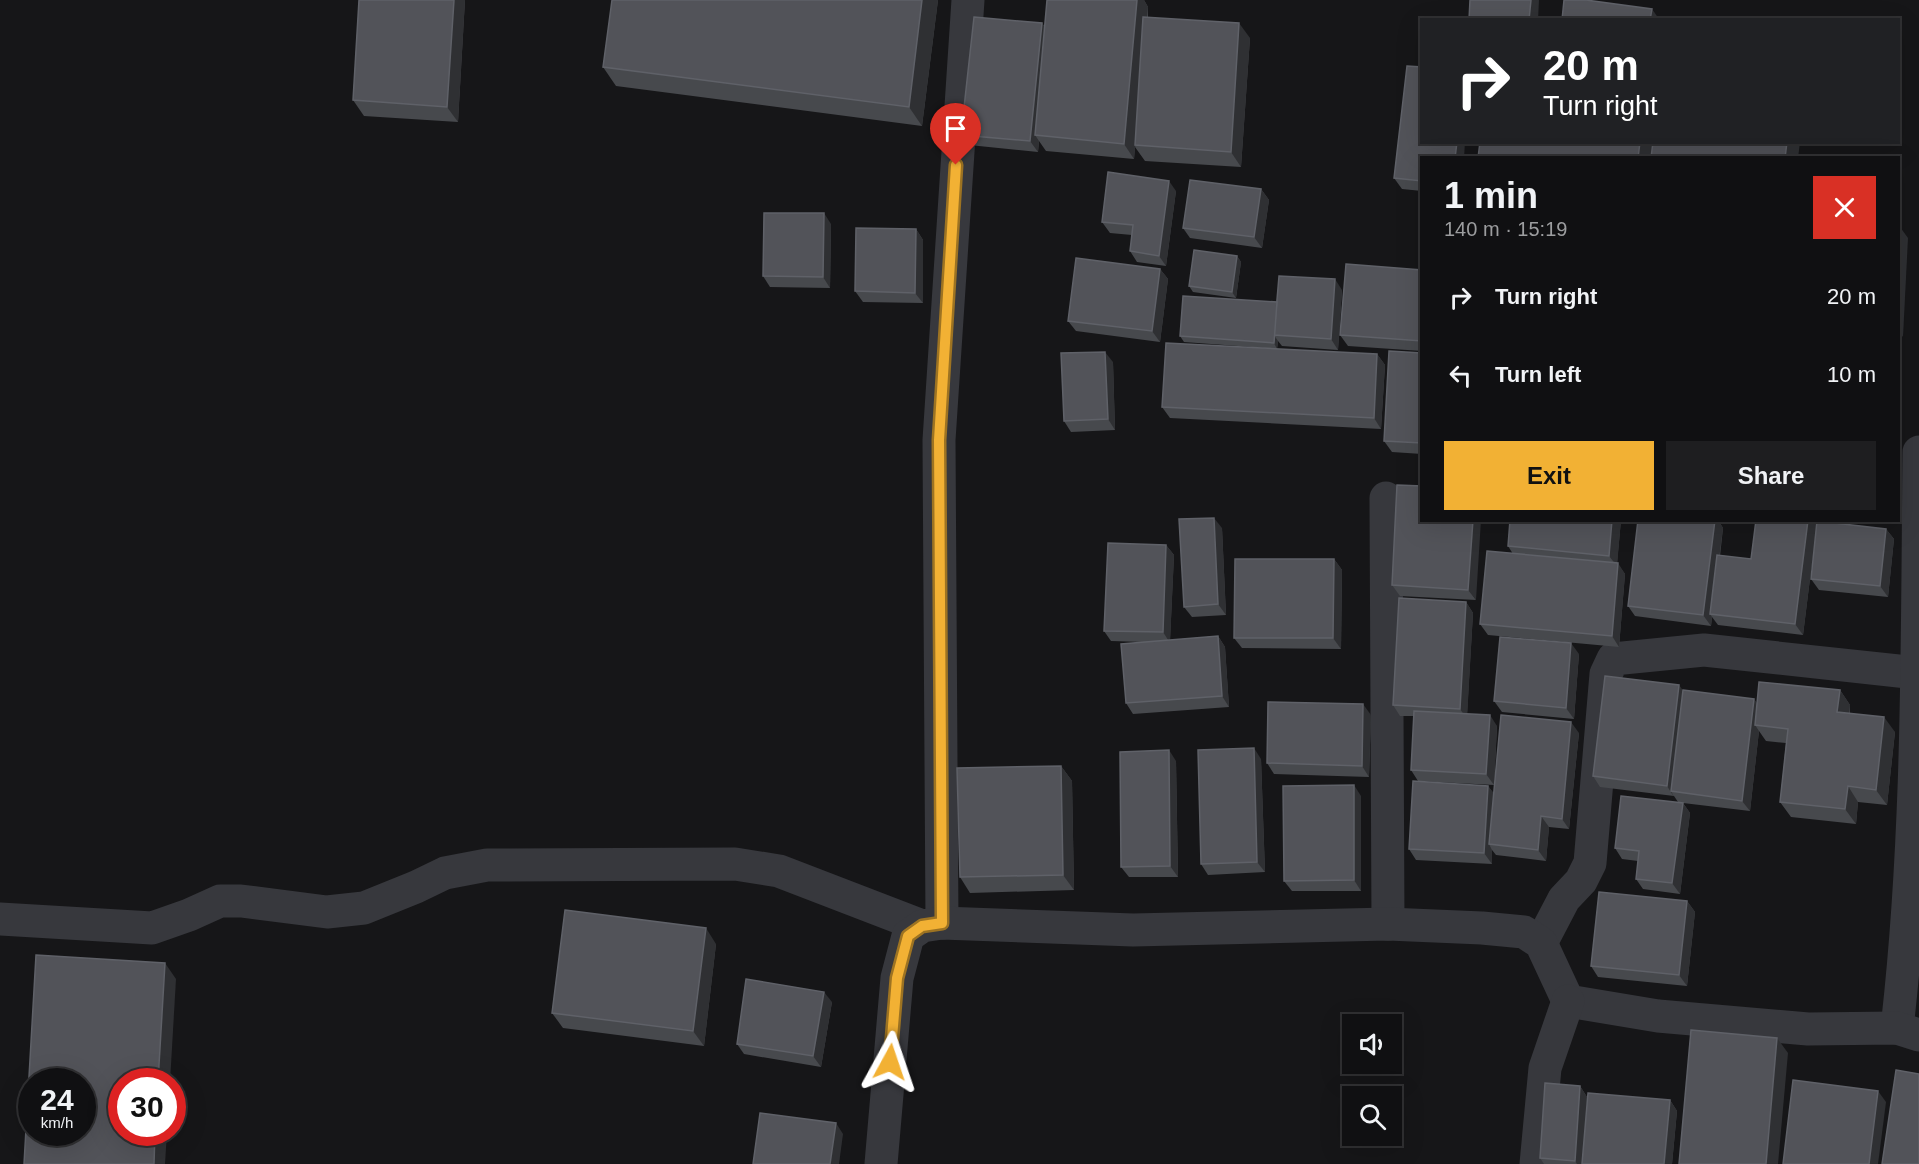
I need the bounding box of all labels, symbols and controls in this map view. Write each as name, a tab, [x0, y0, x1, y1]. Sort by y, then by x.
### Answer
icon: right	[1444, 42, 1522, 120]
text: 20 m	[1543, 42, 1639, 89]
text: Turn right	[1543, 91, 1658, 121]
pin	[930, 103, 981, 165]
icon: arrive	[939, 112, 972, 145]
text: 1 min	[1444, 175, 1538, 216]
button: close	[1813, 176, 1876, 239]
text: 140 m · 15:19	[1444, 218, 1567, 240]
icon: right	[1444, 281, 1477, 314]
text: Turn right	[1495, 284, 1597, 309]
text: 20 m	[1827, 284, 1876, 309]
icon: left	[1444, 359, 1477, 392]
text: Turn left	[1495, 362, 1581, 387]
text: 10 m	[1827, 362, 1876, 387]
button: Exit	[1444, 441, 1654, 510]
button: Share	[1666, 441, 1876, 510]
map controls	[1342, 1014, 1402, 1146]
button: sound	[1342, 1014, 1402, 1074]
position arrow	[858, 1030, 922, 1094]
speed limit sign: 30	[108, 1068, 186, 1146]
text: 24	[40, 1083, 74, 1116]
button: search	[1342, 1086, 1402, 1146]
text: km/h	[41, 1114, 73, 1131]

